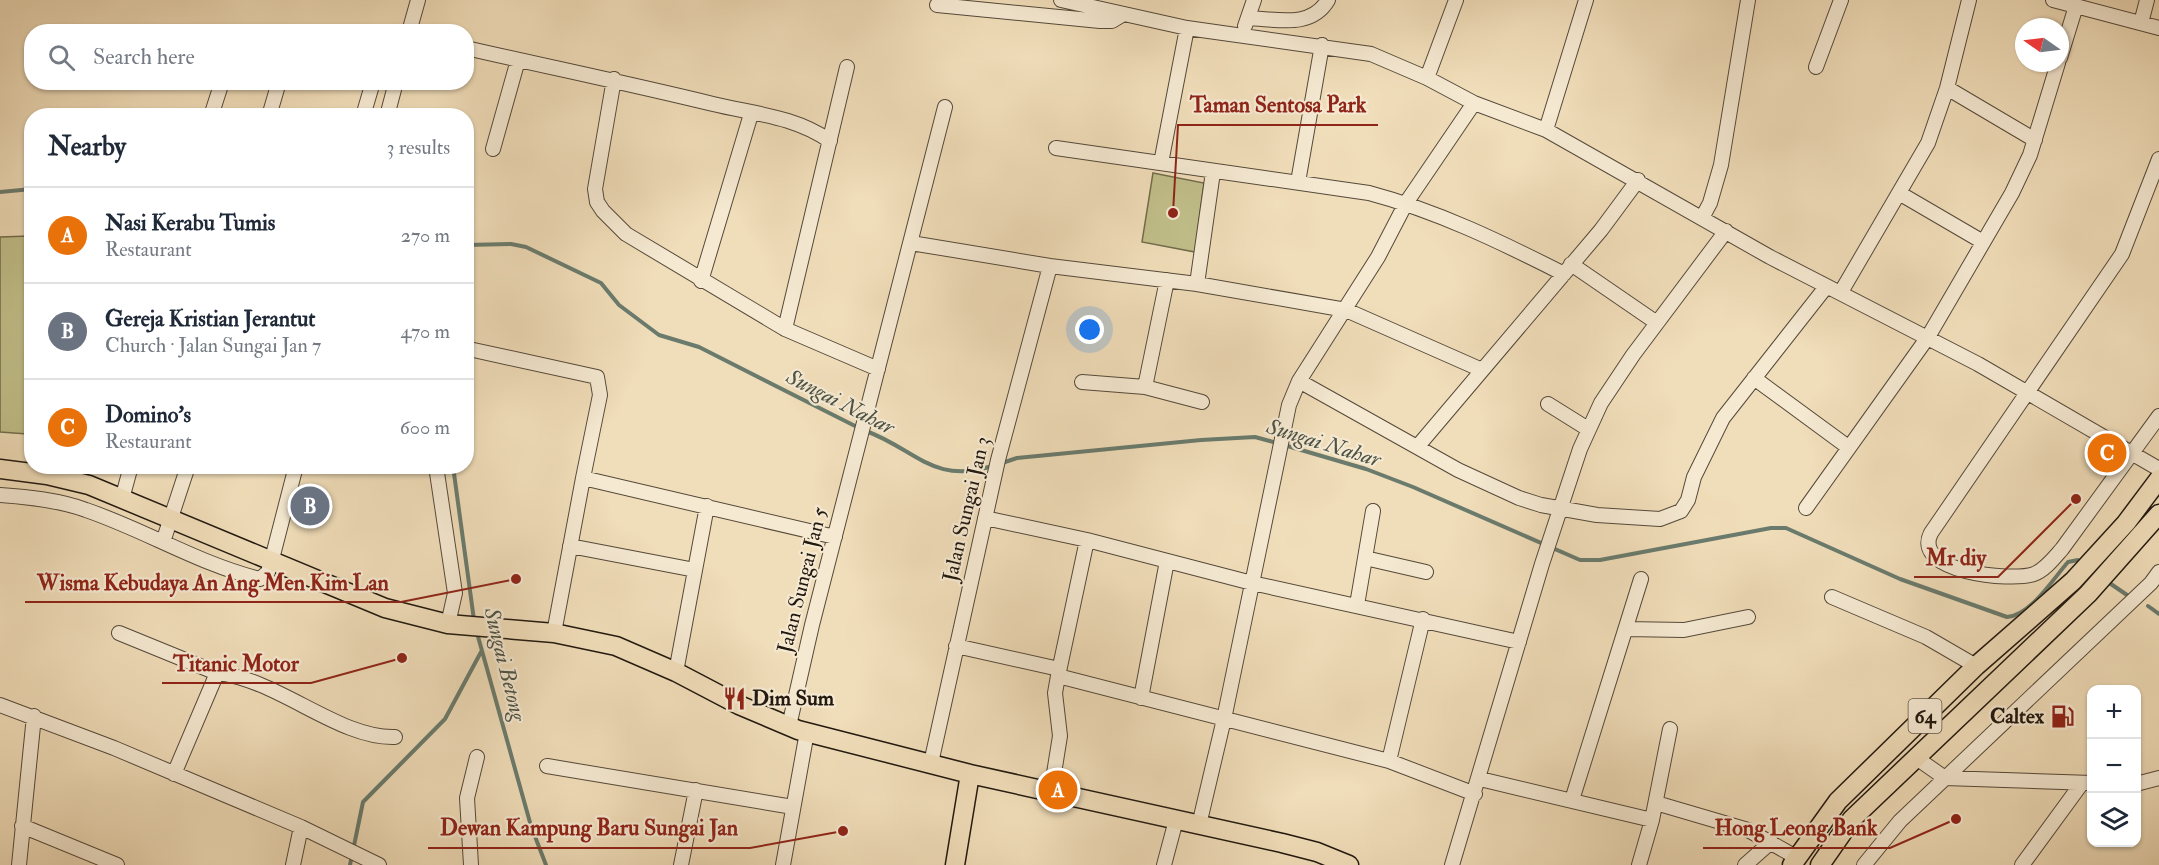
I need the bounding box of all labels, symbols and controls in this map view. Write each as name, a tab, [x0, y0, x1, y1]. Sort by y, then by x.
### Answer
north arrow	[2015, 18, 2069, 72]
search box	[24, 24, 474, 90]
icon: search	[45, 41, 78, 74]
text: Search here	[93, 43, 195, 71]
callout: Taman Sentosa Park	[1178, 85, 1378, 125]
text: Taman Sentosa Park	[1189, 91, 1367, 119]
text: Nearby	[48, 131, 126, 163]
text: 3 results	[387, 135, 450, 160]
text: Nasi Kerabu Tumis	[105, 209, 275, 237]
text: A	[61, 223, 74, 248]
text: 270 m	[401, 223, 450, 248]
text: Restaurant	[105, 237, 192, 262]
text: Gereja Kristian Jerantut	[105, 305, 316, 333]
your location	[1075, 315, 1104, 344]
text: B	[61, 319, 74, 344]
text: 470 m	[401, 319, 450, 344]
text: Church · Jalan Sungai Jan 7	[105, 333, 321, 358]
water label: Sungai Nahar	[781, 362, 901, 442]
text: Domino's	[105, 401, 191, 429]
water label: Sungai Nahar	[1262, 412, 1386, 474]
text: C	[60, 415, 75, 440]
text: 600 m	[400, 415, 450, 440]
text: Restaurant	[105, 429, 192, 454]
pin: C	[2088, 430, 2126, 476]
street label: Jalan Sungai Jan 3	[936, 434, 996, 585]
pin: B	[290, 484, 330, 528]
street label: Jalan Sungai Jan 5	[771, 504, 834, 657]
callout: Mr diy	[1914, 537, 1998, 577]
text: Mr diy	[1925, 544, 1988, 573]
callout: Wisma Kebudaya An Ang Men Kim Lan	[25, 562, 401, 602]
text: Wisma Kebudaya An Ang Men Kim Lan	[36, 569, 390, 598]
water label: Sungai Betong	[477, 604, 533, 725]
callout: Titanic Motor	[162, 643, 311, 683]
text: Titanic Motor	[172, 650, 300, 678]
restaurant icon: Dim Sum	[721, 685, 747, 711]
place label: Dim Sum	[752, 685, 835, 712]
map controls	[2087, 685, 2141, 847]
button: +	[2087, 685, 2141, 739]
road number: 64	[1908, 699, 1942, 733]
place label: Caltex	[1990, 703, 2045, 730]
fuel station icon: Caltex	[2049, 703, 2075, 729]
button: −	[2087, 739, 2141, 793]
pin: A	[1038, 768, 1078, 812]
button: layers	[2087, 793, 2141, 847]
callout: Dewan Kampung Baru Sungai Jan	[428, 808, 750, 848]
callout: Hong Leong Bank	[1703, 808, 1890, 848]
text: Dewan Kampung Baru Sungai Jan	[440, 814, 739, 843]
text: Hong Leong Bank	[1714, 814, 1878, 843]

